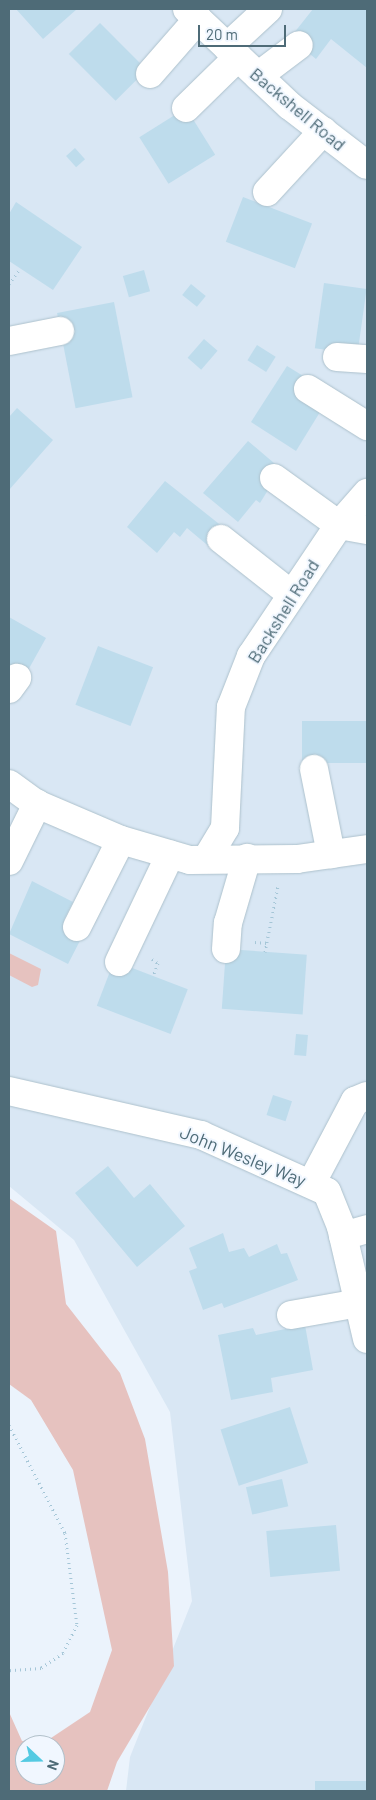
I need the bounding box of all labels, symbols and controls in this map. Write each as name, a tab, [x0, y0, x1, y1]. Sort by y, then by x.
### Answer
scale bar	[201, 15, 288, 47]
text: 20 m	[206, 25, 238, 43]
street label: Backshell Road	[246, 63, 350, 155]
street label: Backshell Road	[243, 555, 323, 667]
street label: John Wesley Way	[177, 1121, 309, 1191]
north arrow	[15, 1735, 65, 1785]
text: N	[44, 1758, 63, 1773]

